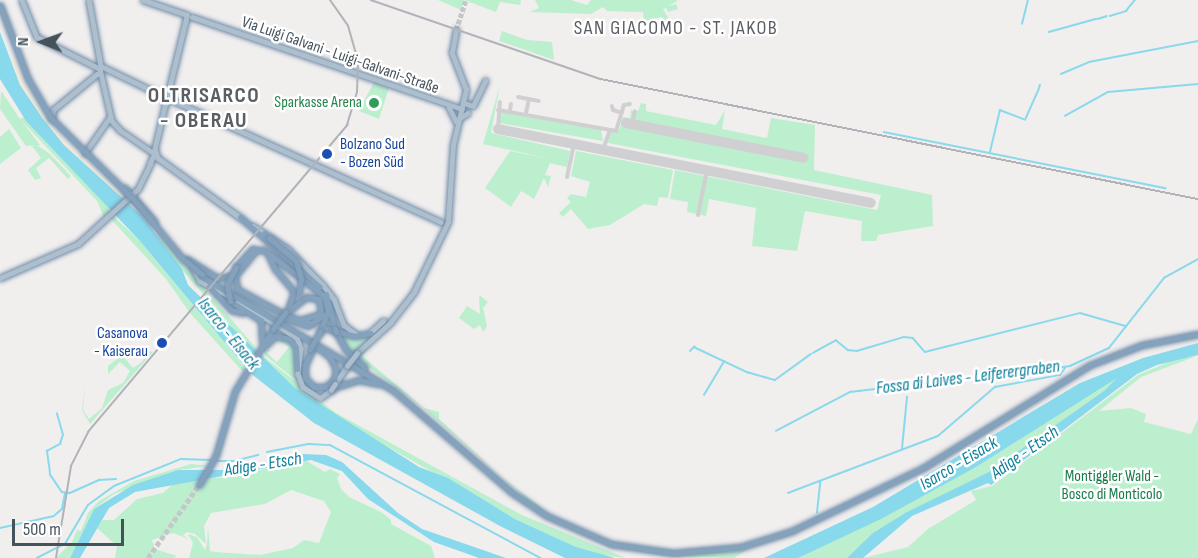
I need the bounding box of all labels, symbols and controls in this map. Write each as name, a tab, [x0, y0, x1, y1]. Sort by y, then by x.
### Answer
north arrow	[12, 12, 72, 72]
street label: Via Luigi Galvani - Luigi-Galvani-Straße	[239, 13, 441, 99]
district label: SAN GIACOMO - ST. JAKOB	[574, 16, 778, 40]
text: N	[14, 37, 33, 46]
district label: OLTRISARCO - OBERAU	[148, 82, 260, 134]
place label: Sparkasse Arena	[274, 93, 362, 113]
marker: Sparkasse Arena	[367, 96, 381, 110]
place label: Bolzano Sud - Bozen Süd	[340, 135, 405, 173]
marker: Bolzano Sud - Bozen Süd	[318, 145, 336, 163]
water label: Isarco - Eisack	[192, 294, 264, 374]
place label: Casanova - Kaiserau	[94, 324, 148, 362]
marker: Casanova - Kaiserau	[153, 334, 171, 352]
water label: Fossa di Laives - Leiferergraben	[875, 356, 1061, 400]
water label: Adige - Etsch	[987, 422, 1063, 484]
water label: Isarco - Eisack	[916, 432, 1002, 496]
water label: Adige - Etsch	[223, 448, 303, 482]
park label: Montiggler Wald - Bosco di Monticolo	[1062, 467, 1162, 505]
scale bar	[15, 507, 128, 545]
text: 500 m	[23, 519, 61, 540]

